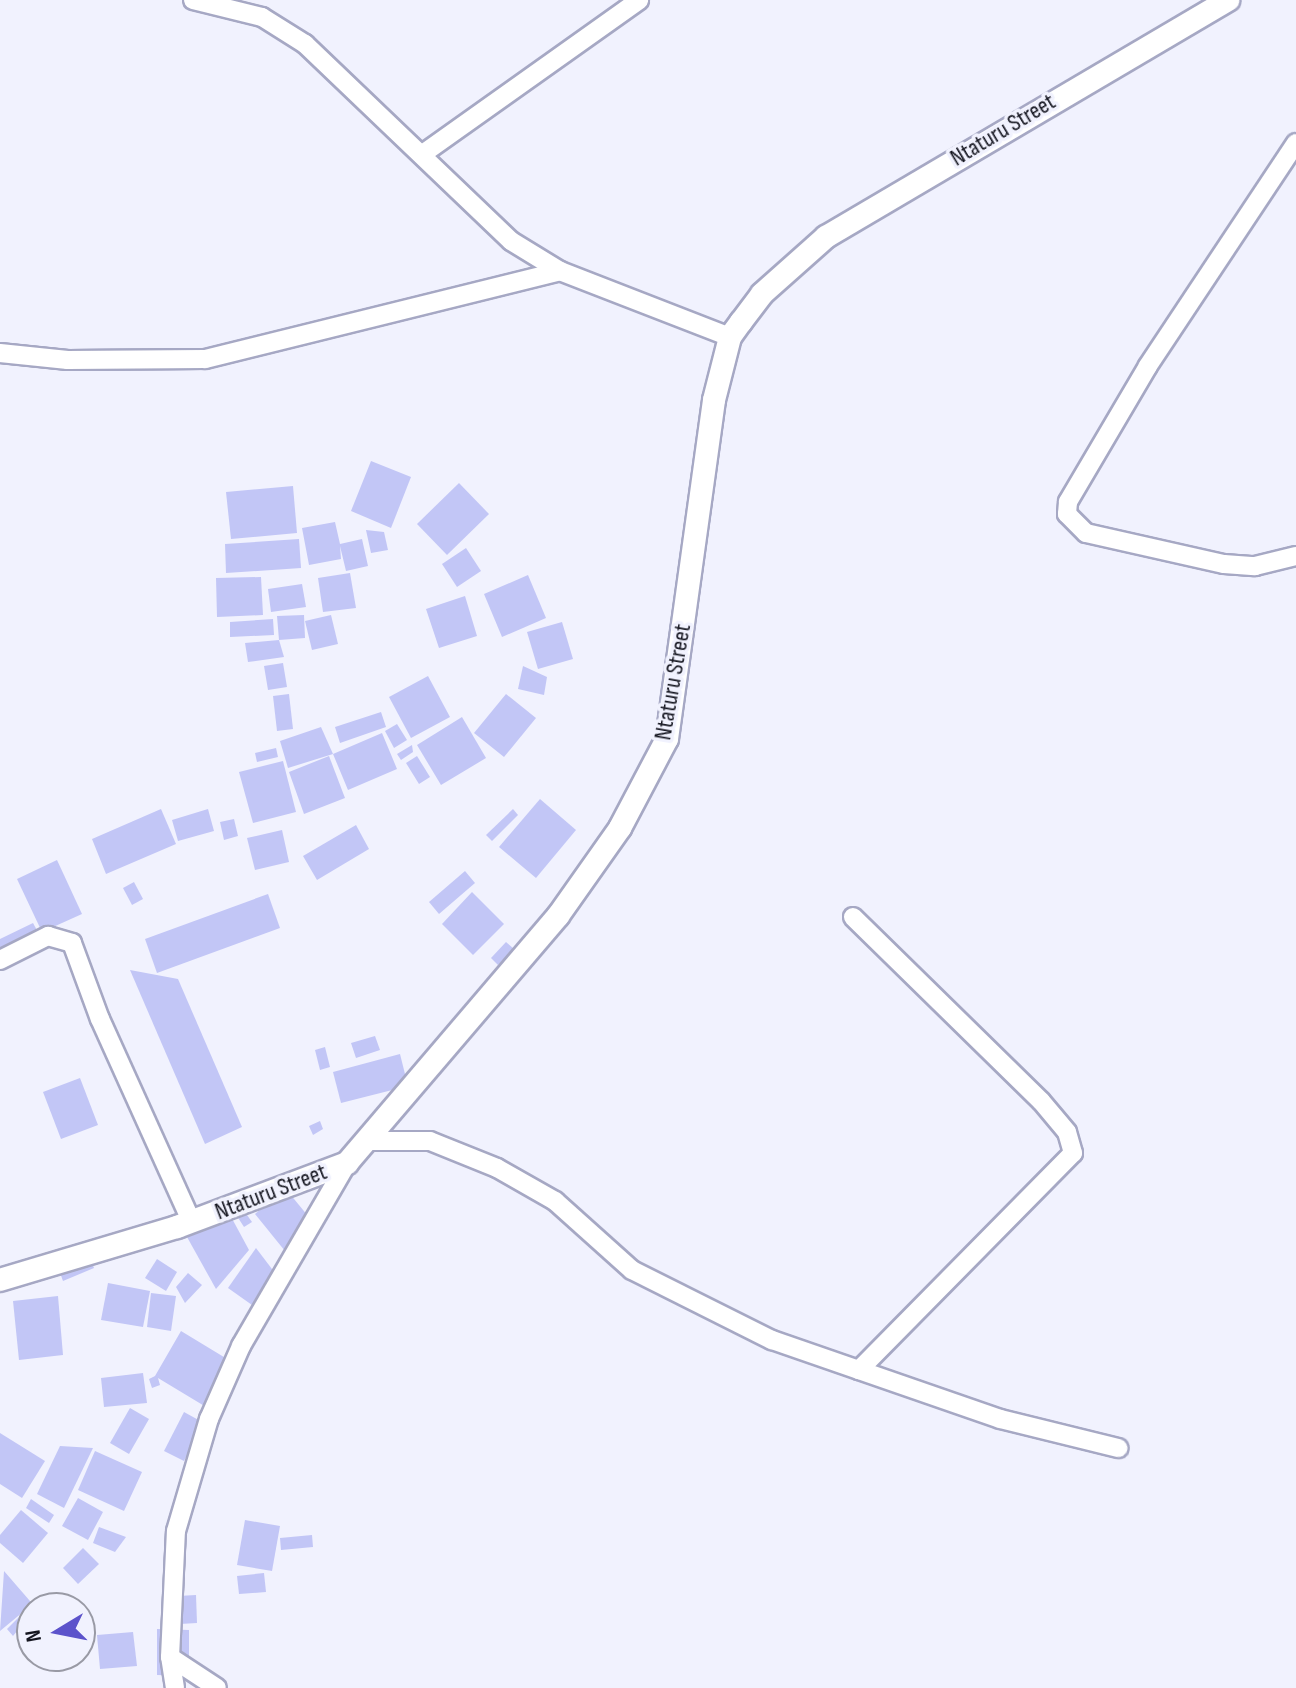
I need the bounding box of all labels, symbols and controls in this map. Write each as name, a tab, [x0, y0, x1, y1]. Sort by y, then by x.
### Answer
street label: Ntaturu Street	[945, 87, 1061, 173]
street label: Ntaturu Street	[649, 622, 697, 742]
street label: Ntaturu Street	[211, 1158, 331, 1226]
north arrow	[16, 1592, 96, 1672]
text: N	[20, 1628, 48, 1644]

